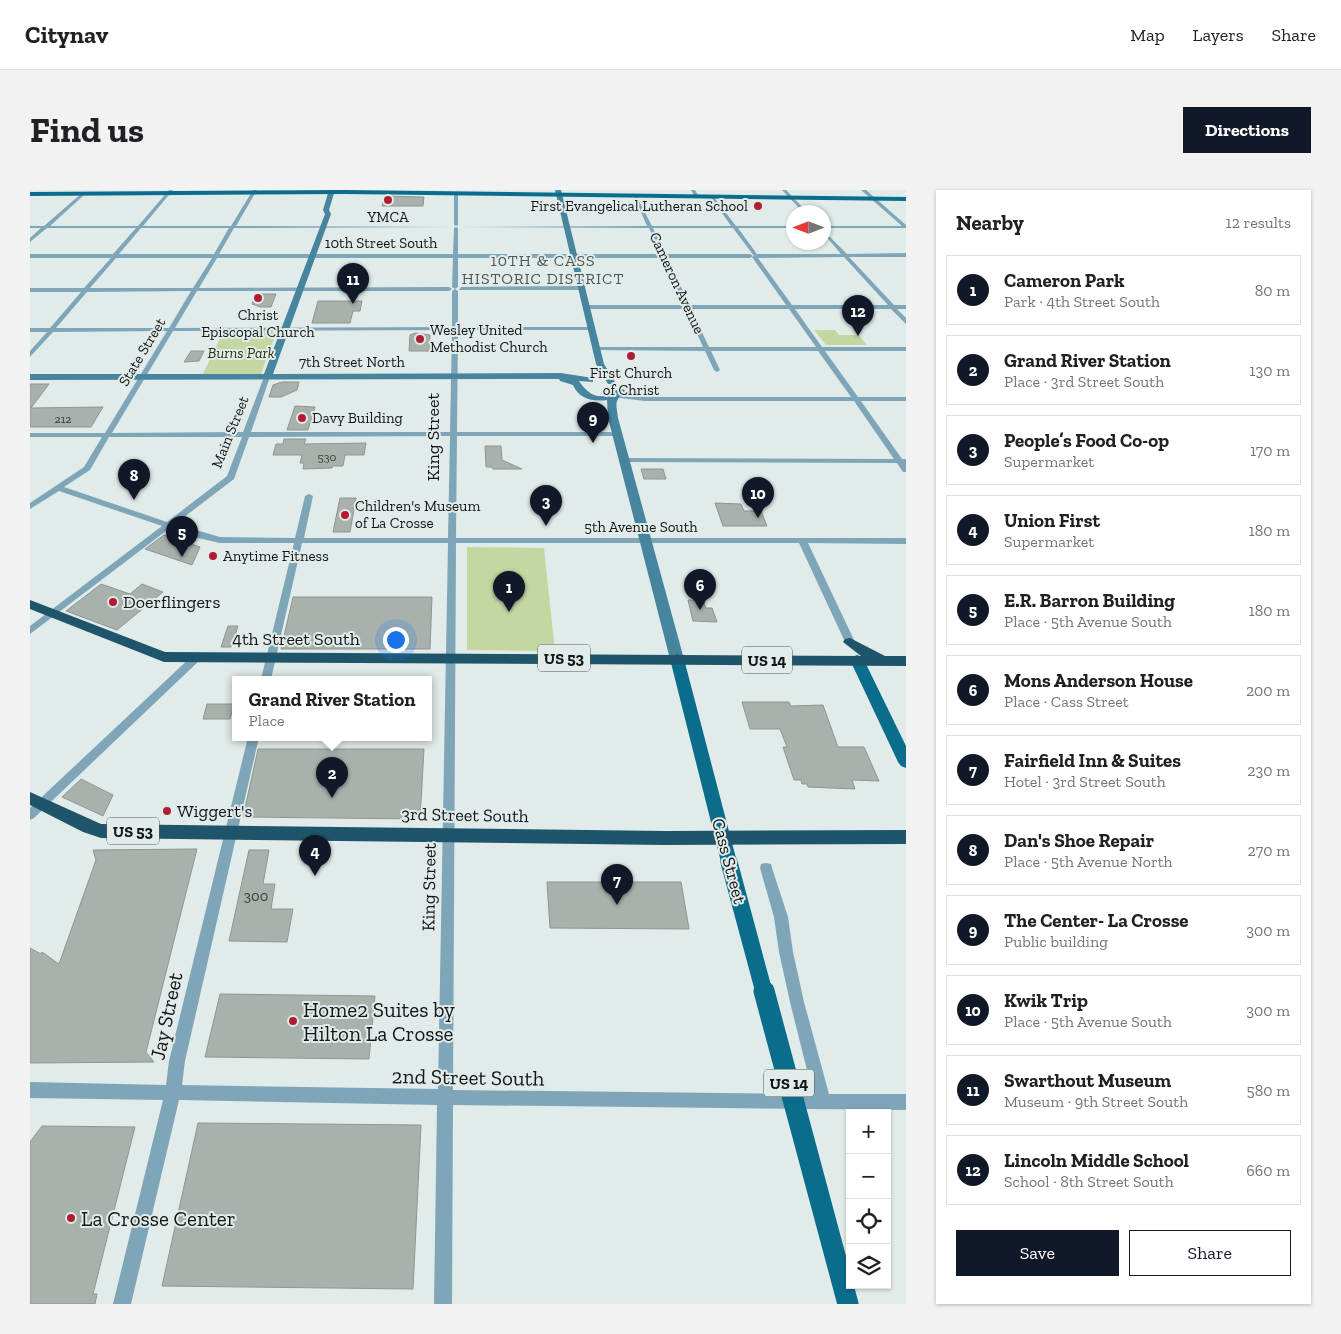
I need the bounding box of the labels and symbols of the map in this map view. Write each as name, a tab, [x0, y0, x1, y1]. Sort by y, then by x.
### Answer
marker: YMCA	[382, 194, 394, 206]
place label: First Evangelical Lutheran School	[531, 197, 748, 215]
marker: First Evangelical Lutheran School	[752, 200, 764, 212]
north arrow	[786, 205, 831, 250]
place label: YMCA	[366, 208, 409, 226]
street label: Cameron Avenue	[646, 229, 708, 337]
street label: 10th Street South	[325, 234, 438, 252]
district label: 10TH & CASS HISTORIC DISTRICT	[462, 251, 624, 288]
pin: 11	[337, 263, 369, 304]
marker: Christ Episcopal Church	[252, 292, 264, 304]
pin: 12	[842, 295, 874, 336]
place label: Christ Episcopal Church	[201, 306, 315, 341]
street label: State Street	[115, 314, 170, 389]
place label: Wesley United Methodist Church	[430, 321, 548, 356]
marker: Wesley United Methodist Church	[414, 333, 426, 345]
park label: Burns Park	[208, 344, 275, 362]
marker: First Church of Christ	[625, 350, 637, 362]
street label: 7th Street North	[299, 353, 406, 371]
place label: First Church of Christ	[590, 364, 673, 399]
street label: Main Street	[207, 393, 253, 471]
street label: King Street	[422, 393, 444, 481]
pin: 9	[577, 402, 609, 443]
place label: Davy Building	[312, 409, 403, 427]
house number: 212	[55, 412, 71, 426]
marker: Davy Building	[296, 412, 308, 424]
house number: 530	[318, 450, 337, 464]
pin: 8	[118, 459, 150, 500]
pin: 10	[742, 477, 774, 518]
pin: 3	[530, 485, 562, 526]
place label: Children's Museum of La Crosse	[355, 497, 480, 532]
marker: Children's Museum of La Crosse	[339, 509, 351, 521]
pin: 5	[166, 516, 198, 557]
street label: 5th Avenue South	[584, 518, 698, 536]
place label: Anytime Fitness	[223, 547, 329, 565]
marker: Anytime Fitness	[207, 550, 219, 562]
pin: 6	[684, 569, 716, 610]
pin: 1	[493, 571, 525, 612]
place label: Doerflingers	[123, 591, 220, 613]
marker: Doerflingers	[107, 596, 119, 608]
your location	[383, 627, 409, 653]
street label: 4th Street South	[232, 628, 360, 650]
road number: US 53	[538, 644, 590, 672]
road number: US 14	[742, 646, 792, 674]
pin: 2	[316, 757, 348, 798]
place label: Wiggert's	[177, 800, 252, 822]
street label: 3rd Street South	[401, 803, 529, 827]
marker: Wiggert's	[161, 805, 173, 817]
street label: Cass Street	[707, 816, 751, 906]
road number: US 53	[107, 817, 159, 844]
pin: 4	[299, 835, 331, 876]
street label: King Street	[417, 842, 441, 931]
pin: 7	[601, 864, 633, 905]
house number: 300	[244, 887, 268, 905]
street label: Jay Street	[145, 970, 188, 1062]
place label: Home2 Suites by Hilton La Crosse	[303, 997, 455, 1046]
marker: Home2 Suites by Hilton La Crosse	[287, 1015, 299, 1027]
street label: 2nd Street South	[392, 1063, 545, 1091]
road number: US 14	[764, 1070, 814, 1096]
place label: La Crosse Center	[81, 1206, 236, 1231]
marker: La Crosse Center	[65, 1212, 77, 1224]

